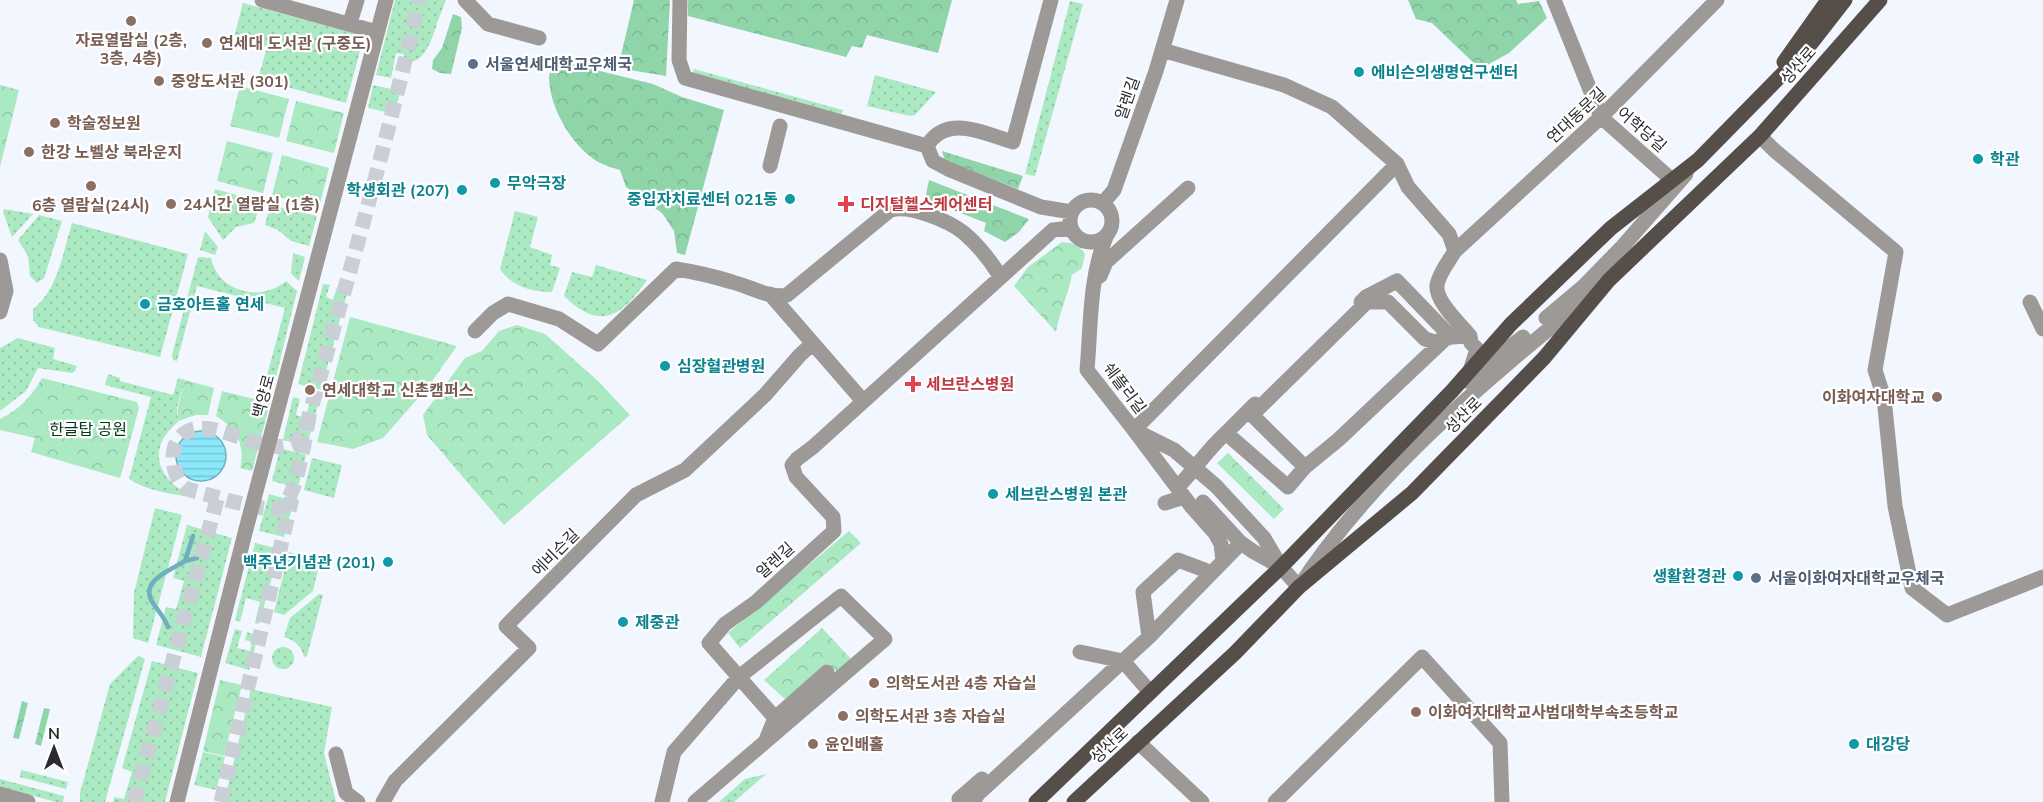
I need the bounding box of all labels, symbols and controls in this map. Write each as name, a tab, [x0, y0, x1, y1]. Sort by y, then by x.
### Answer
marker: 자료열람실 (2층, 3층, 4층)	[124, 14, 138, 28]
place label: 자료열람실 (2층, 3층, 4층)	[75, 30, 187, 70]
place label: 연세대 도서관 (구중도)	[219, 33, 372, 55]
marker: 연세대 도서관 (구중도)	[200, 36, 214, 50]
street label: 성산로	[1776, 42, 1822, 90]
place label: 서울연세대학교우체국	[485, 54, 632, 76]
marker: 서울연세대학교우체국	[466, 57, 480, 71]
place label: 에비슨의생명연구센터	[1371, 62, 1518, 84]
marker: 에비슨의생명연구센터	[1352, 65, 1366, 79]
place label: 중앙도서관 (301)	[171, 71, 289, 93]
marker: 중앙도서관 (301)	[152, 74, 166, 88]
street label: 알렌길	[1110, 74, 1146, 123]
street label: 연대동문길	[1542, 83, 1611, 149]
street label: 어학당길	[1612, 102, 1671, 157]
place label: 학술정보원	[67, 113, 141, 135]
marker: 학술정보원	[48, 116, 62, 130]
place label: 한강 노벨상 북라운지	[41, 142, 182, 164]
marker: 한강 노벨상 북라운지	[22, 145, 36, 159]
place label: 학관	[1990, 149, 2020, 171]
marker: 학관	[1971, 152, 1985, 166]
place label: 무악극장	[507, 173, 566, 195]
marker: 무악극장	[488, 176, 502, 190]
marker: 6층 열람실(24시)	[84, 179, 98, 193]
place label: 학생회관 (207)	[347, 180, 450, 202]
marker: 학생회관 (207)	[455, 183, 469, 197]
place label: 중입자치료센터 021동	[627, 189, 778, 211]
marker: 중입자치료센터 021동	[783, 192, 797, 206]
place label: 24시간 열람실 (1층)	[183, 194, 320, 216]
place label: 디지털헬스케어센터	[860, 194, 992, 216]
place label: 6층 열람실(24시)	[32, 195, 150, 217]
marker: 디지털헬스케어센터	[837, 195, 855, 213]
marker: 24시간 열람실 (1층)	[164, 197, 178, 211]
place label: 금호아트홀 연세	[157, 294, 264, 316]
marker: 금호아트홀 연세	[138, 297, 152, 311]
place label: 심장혈관병원	[677, 356, 765, 378]
street label: 쉐플리길	[1098, 358, 1151, 419]
marker: 심장혈관병원	[658, 359, 672, 373]
street label: 백양로	[248, 372, 280, 420]
place label: 세브란스병원	[926, 374, 1014, 396]
marker: 세브란스병원	[904, 375, 922, 393]
place label: 연세대학교 신촌캠퍼스	[322, 380, 474, 402]
marker: 연세대학교 신촌캠퍼스	[303, 383, 317, 397]
place label: 이화여자대학교	[1822, 387, 1925, 409]
marker: 이화여자대학교	[1930, 390, 1944, 404]
street label: 성산로	[1440, 392, 1487, 439]
park label: 한글탑 공원	[49, 419, 127, 441]
place label: 세브란스병원 본관	[1005, 484, 1127, 506]
marker: 세브란스병원 본관	[986, 487, 1000, 501]
street label: 에비슨길	[527, 524, 584, 581]
street label: 알렌길	[752, 538, 799, 584]
place label: 백주년기념관 (201)	[243, 552, 376, 574]
marker: 백주년기념관 (201)	[381, 555, 395, 569]
place label: 생활환경관	[1652, 566, 1726, 588]
place label: 서울이화여자대학교우체국	[1768, 568, 1945, 590]
marker: 생활환경관	[1731, 569, 1745, 583]
marker: 서울이화여자대학교우체국	[1749, 571, 1763, 585]
place label: 제중관	[635, 612, 679, 634]
marker: 제중관	[616, 615, 630, 629]
place label: 의학도서관 4층 자습실	[886, 673, 1037, 695]
marker: 의학도서관 4층 자습실	[867, 676, 881, 690]
place label: 이화여자대학교사범대학부속초등학교	[1428, 702, 1679, 724]
marker: 이화여자대학교사범대학부속초등학교	[1409, 705, 1423, 719]
place label: 의학도서관 3층 자습실	[855, 706, 1006, 728]
marker: 의학도서관 3층 자습실	[836, 709, 850, 723]
north arrow	[24, 718, 84, 778]
street label: 성산로	[1086, 722, 1134, 769]
text: N	[48, 723, 60, 745]
place label: 윤인배홀	[825, 734, 884, 756]
place label: 대강당	[1866, 734, 1910, 756]
marker: 윤인배홀	[806, 737, 820, 751]
marker: 대강당	[1847, 737, 1861, 751]

